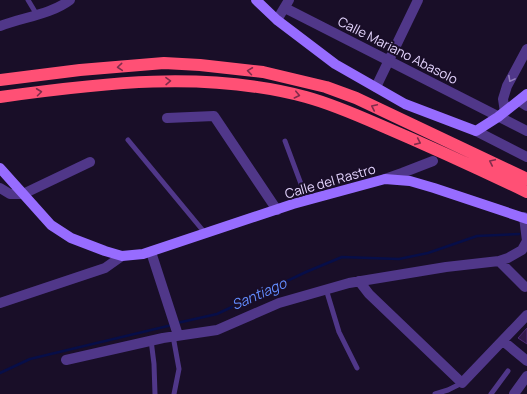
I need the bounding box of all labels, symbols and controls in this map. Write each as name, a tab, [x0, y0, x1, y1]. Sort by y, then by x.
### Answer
street label: Calle Mariano Abasolo	[335, 12, 461, 88]
one-way arrow	[117, 62, 123, 71]
one-way arrow	[247, 67, 253, 76]
one-way arrow	[508, 75, 516, 82]
one-way arrow	[165, 77, 171, 85]
one-way arrow	[36, 88, 42, 97]
one-way arrow	[294, 90, 300, 98]
one-way arrow	[371, 104, 379, 112]
one-way arrow	[414, 137, 421, 145]
street label: Calle del Rastro	[283, 159, 378, 203]
one-way arrow	[488, 159, 496, 167]
water label: Santiago	[228, 273, 290, 314]

